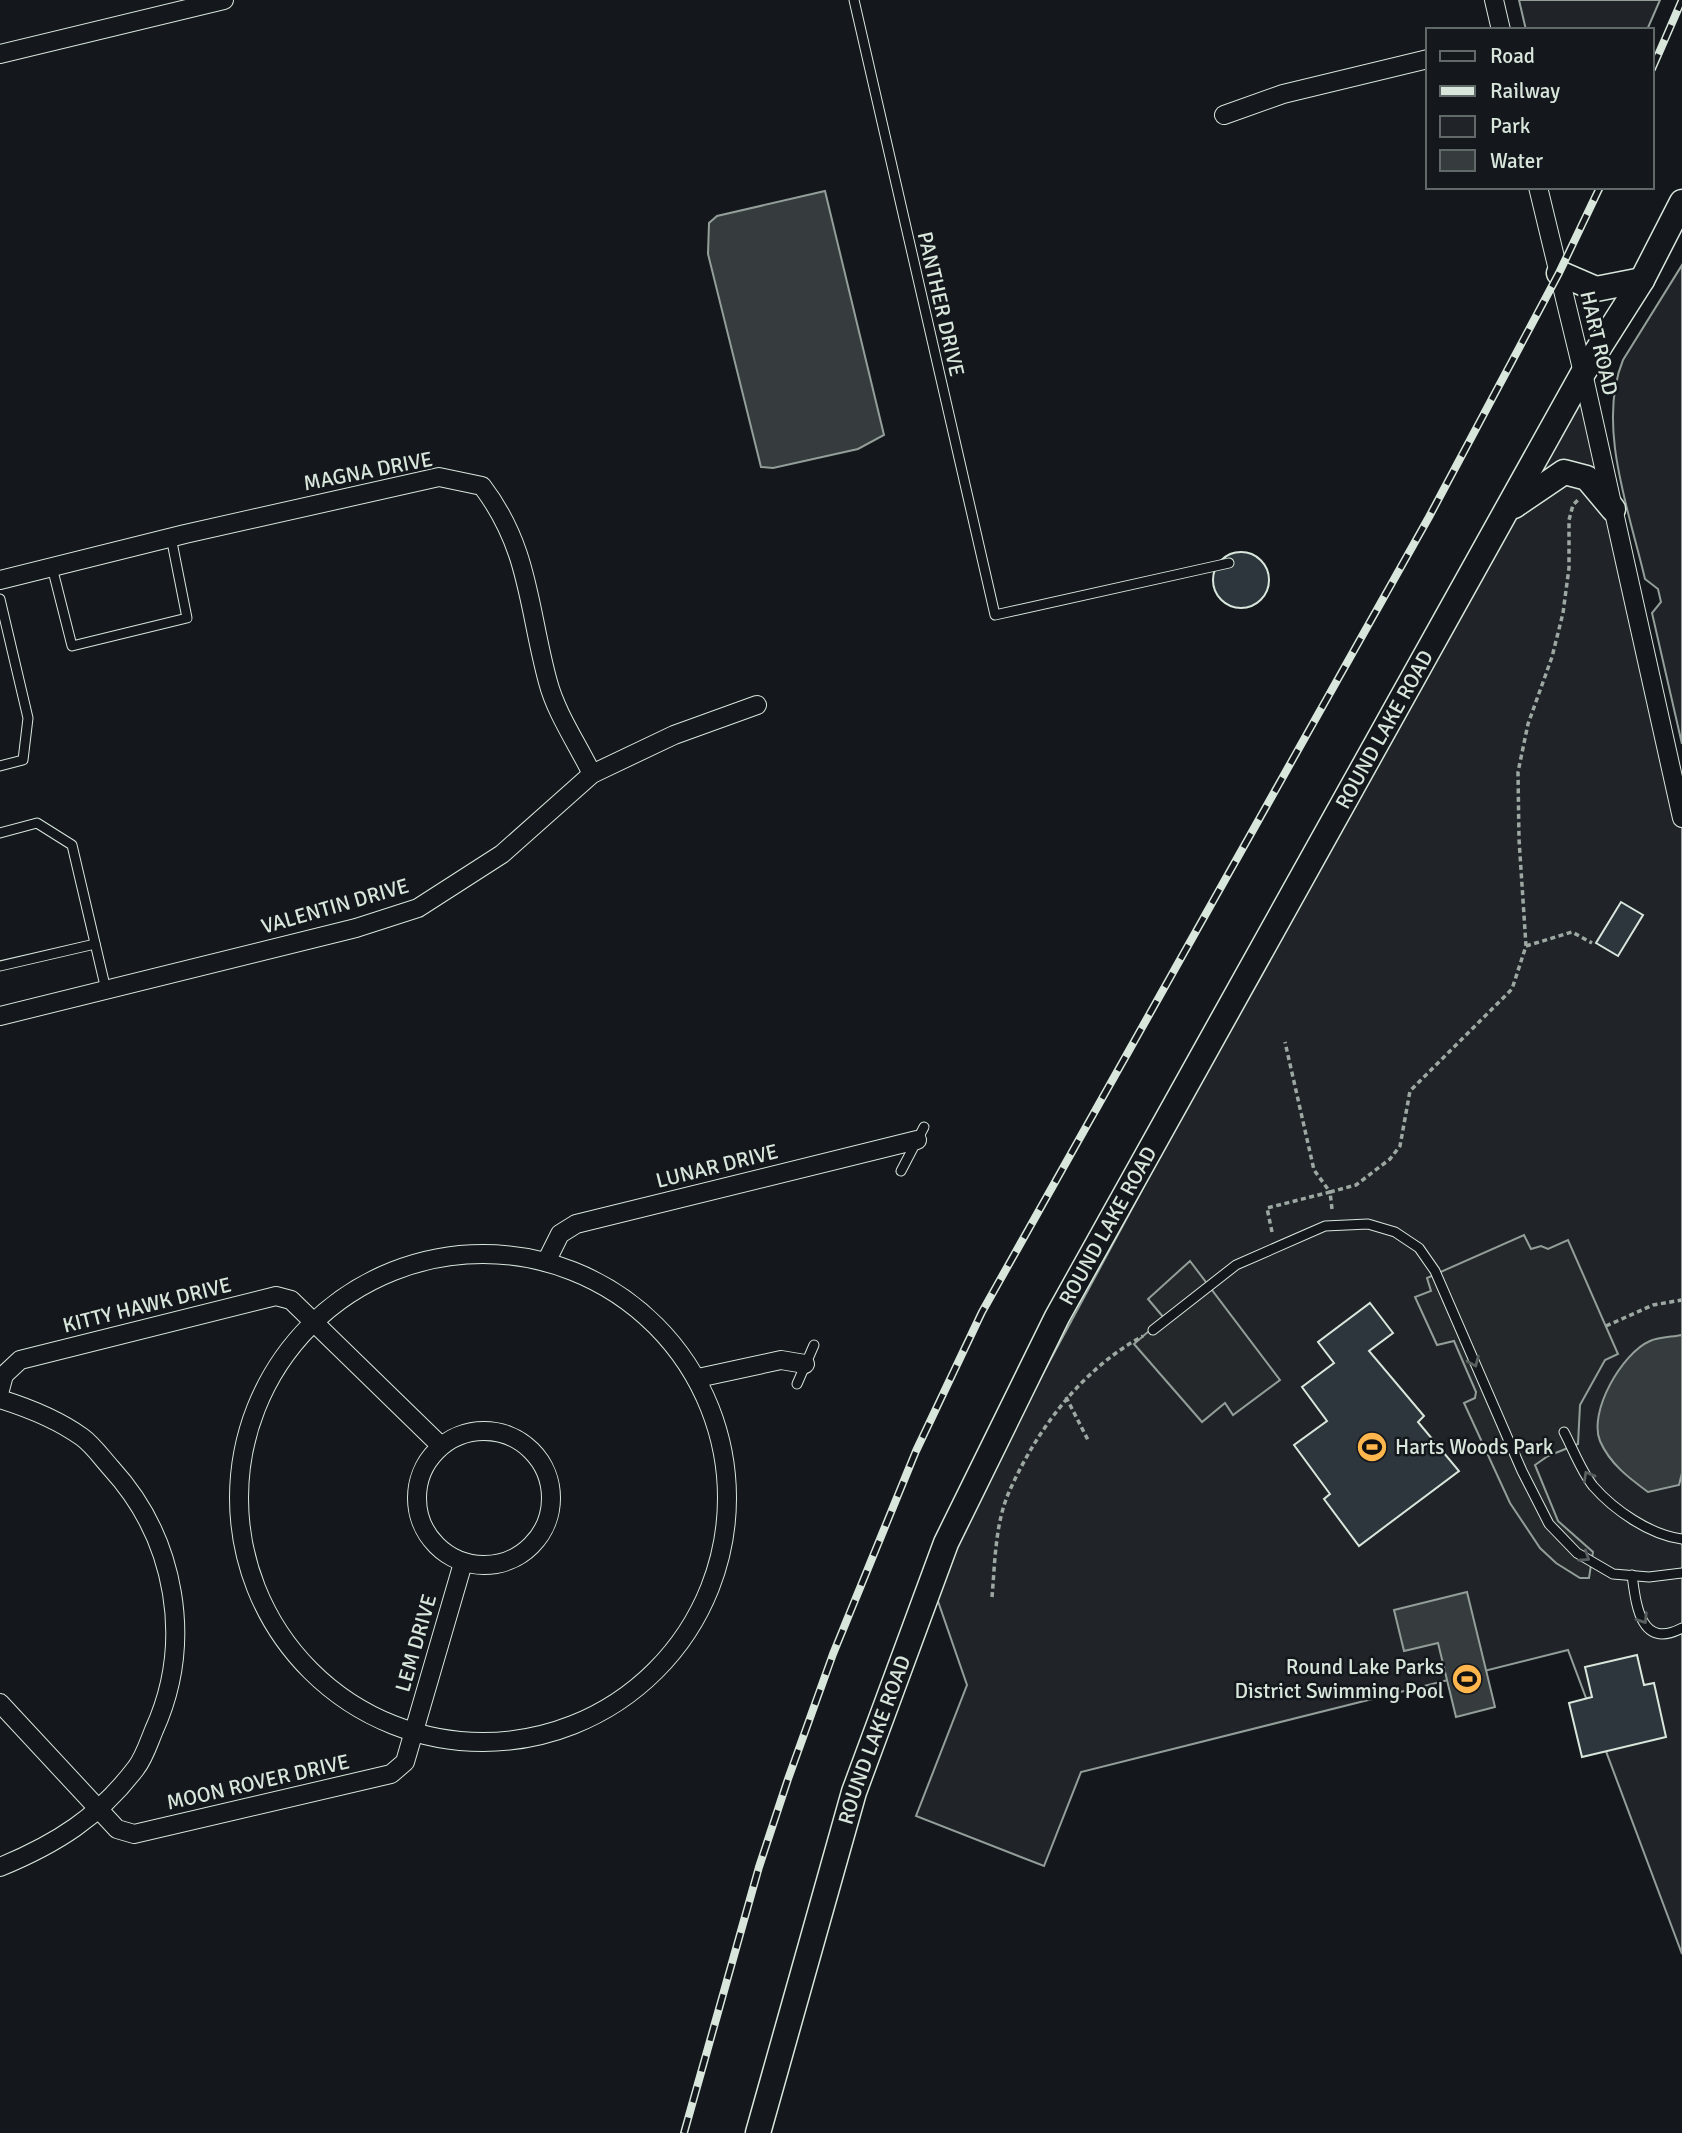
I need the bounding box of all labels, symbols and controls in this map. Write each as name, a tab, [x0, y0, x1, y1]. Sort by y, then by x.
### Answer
legend	[1426, 28, 1654, 189]
text: Road	[1490, 43, 1535, 69]
text: Railway	[1490, 78, 1560, 104]
text: Park	[1490, 113, 1531, 139]
text: Water	[1490, 148, 1543, 174]
street label: PANTHER DRIVE	[912, 229, 970, 379]
street label: HART ROAD	[1574, 288, 1624, 398]
street label: MAGNA DRIVE	[301, 446, 435, 496]
street label: ROUND LAKE ROAD	[1330, 646, 1439, 813]
street label: VALENTIN DRIVE	[258, 872, 412, 940]
street label: LUNAR DRIVE	[653, 1138, 781, 1194]
street label: ROUND LAKE ROAD	[1053, 1142, 1162, 1310]
street label: KITTY HAWK DRIVE	[60, 1271, 234, 1339]
one-way arrow	[1466, 1354, 1480, 1367]
sports icon: Harts Woods Park	[1355, 1430, 1389, 1464]
place label: Harts Woods Park	[1395, 1434, 1554, 1460]
one-way arrow	[1583, 1470, 1596, 1483]
one-way arrow	[1577, 1548, 1590, 1561]
street label: LEM DRIVE	[390, 1591, 442, 1695]
one-way arrow	[1635, 1611, 1648, 1624]
street label: ROUND LAKE ROAD	[833, 1652, 916, 1827]
place label: Round Lake Parks District Swimming Pool	[1234, 1654, 1444, 1704]
sports icon: Round Lake Parks District Swimming Pool	[1450, 1662, 1484, 1696]
street label: MOON ROVER DRIVE	[164, 1748, 352, 1816]

